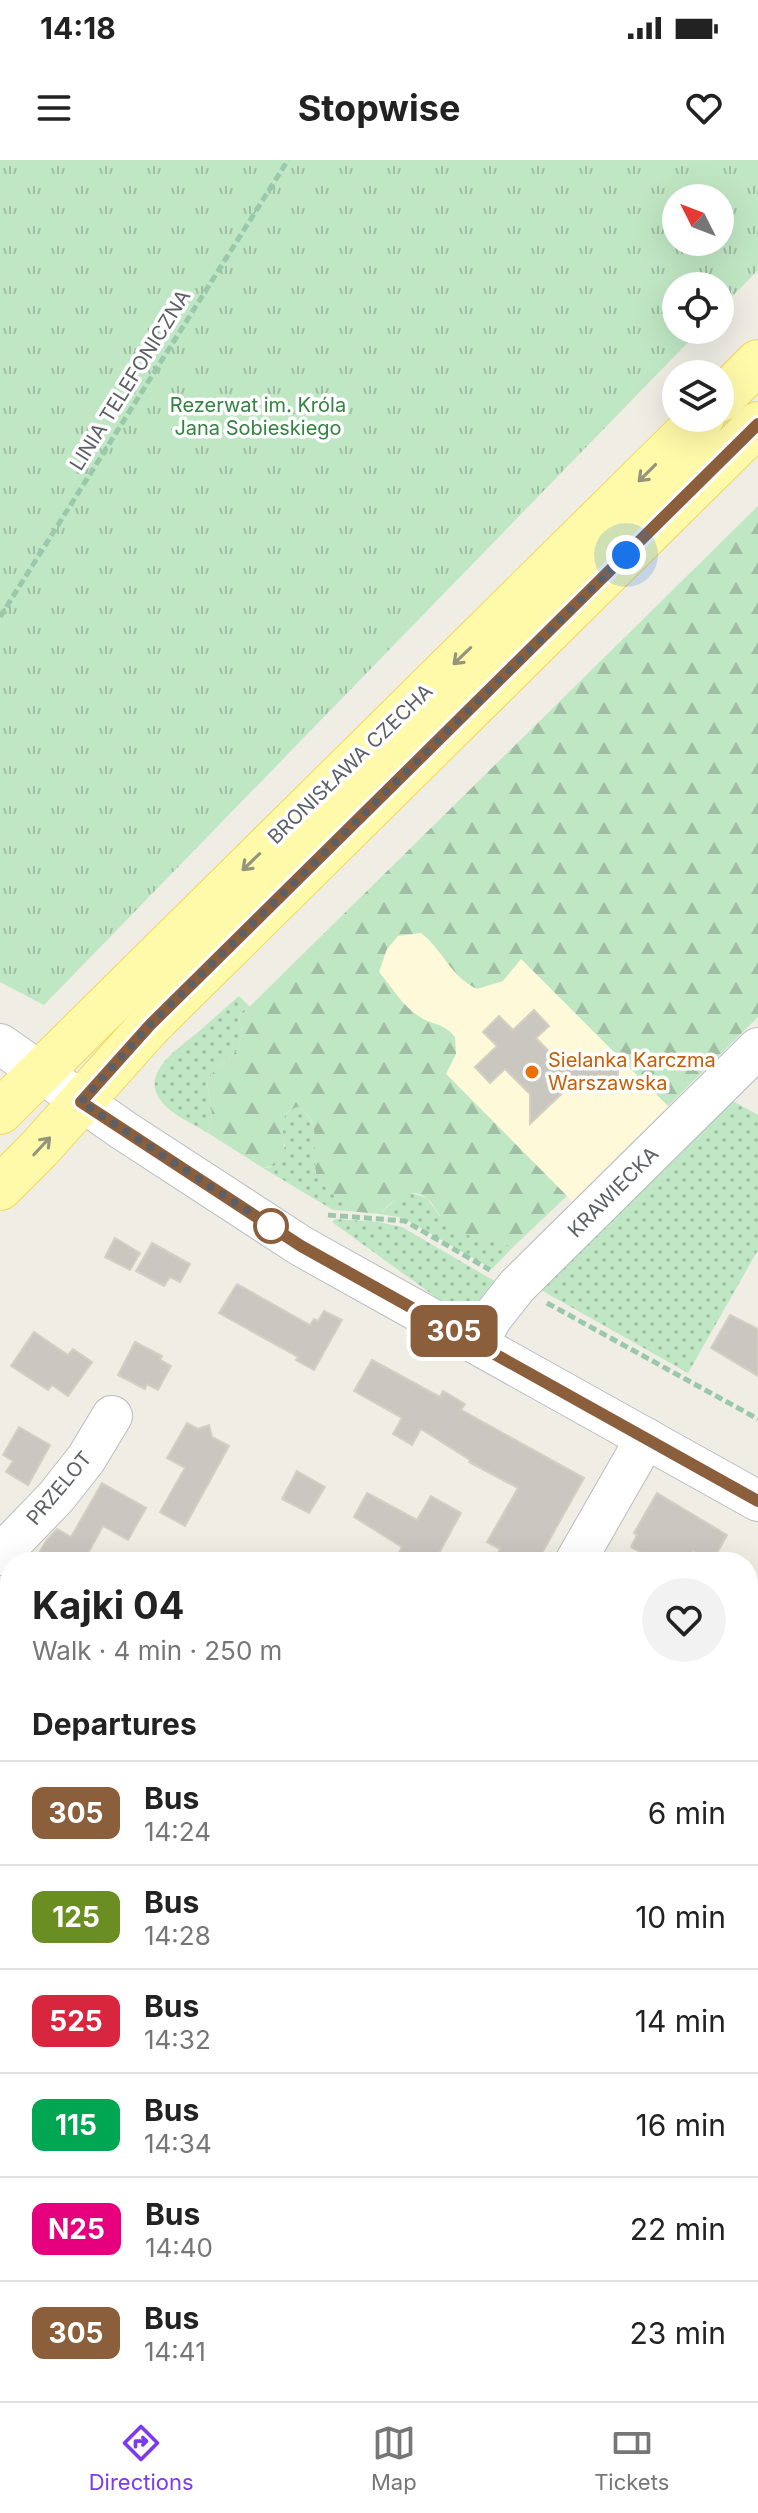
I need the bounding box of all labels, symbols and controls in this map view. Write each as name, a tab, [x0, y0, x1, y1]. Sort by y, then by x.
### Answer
text: 14:18	[40, 10, 116, 46]
icon: menu	[32, 86, 76, 130]
text: Stopwise	[298, 86, 460, 130]
icon: heart	[682, 86, 726, 130]
north arrow	[662, 184, 734, 256]
map controls	[662, 184, 734, 432]
button: locate	[662, 272, 734, 344]
street label: LINIA TELEFONICZNA	[65, 285, 195, 475]
button: layers	[662, 360, 734, 432]
park label: Rezerwat im. Króla Jana Sobieskiego	[170, 393, 346, 440]
one-way arrow	[638, 463, 657, 482]
your location	[606, 535, 646, 575]
one-way arrow	[453, 646, 472, 665]
street label: BRONISŁAWA CZECHA	[263, 679, 437, 849]
one-way arrow	[242, 852, 261, 871]
place label: Sielanka Karczma Warszawska	[548, 1048, 716, 1095]
marker: Sielanka Karczma Warszawska	[523, 1063, 541, 1081]
one-way arrow	[32, 1136, 51, 1156]
street label: KRAWIECKA	[563, 1142, 663, 1242]
unlabelled marker	[254, 1209, 288, 1243]
line badge: 305	[408, 1305, 500, 1357]
text: 305	[427, 1314, 481, 1348]
street label: PRZELOT	[21, 1446, 97, 1530]
button: heart	[642, 1578, 726, 1662]
text: Kajki 04	[32, 1582, 184, 1628]
text: Walk · 4 min · 250 m	[32, 1635, 282, 1666]
text: Departures	[32, 1706, 197, 1742]
text: Bus	[144, 1780, 199, 1816]
text: 6 min	[648, 1795, 726, 1831]
text: 305	[49, 1796, 103, 1830]
text: 14:24	[144, 1816, 211, 1847]
text: Bus	[144, 1884, 199, 1920]
text: 10 min	[635, 1899, 726, 1935]
text: 125	[52, 1900, 100, 1934]
text: 14:28	[144, 1920, 211, 1951]
text: Bus	[144, 1988, 199, 2024]
text: 14 min	[635, 2003, 726, 2039]
text: 525	[49, 2004, 103, 2038]
text: 14:32	[144, 2024, 211, 2055]
text: Bus	[144, 2092, 199, 2128]
text: 16 min	[635, 2107, 726, 2143]
text: 115	[55, 2108, 97, 2142]
text: 14:34	[144, 2128, 212, 2159]
text: Bus	[145, 2196, 200, 2232]
text: 22 min	[630, 2211, 726, 2247]
text: N25	[48, 2212, 105, 2246]
text: 14:40	[145, 2232, 213, 2263]
text: Bus	[144, 2300, 199, 2336]
text: 23 min	[629, 2315, 726, 2351]
text: 305	[49, 2316, 103, 2350]
text: 14:41	[144, 2336, 206, 2367]
tab: Directions	[89, 2421, 194, 2495]
tab: Map	[371, 2421, 417, 2495]
tab: Tickets	[594, 2421, 669, 2495]

